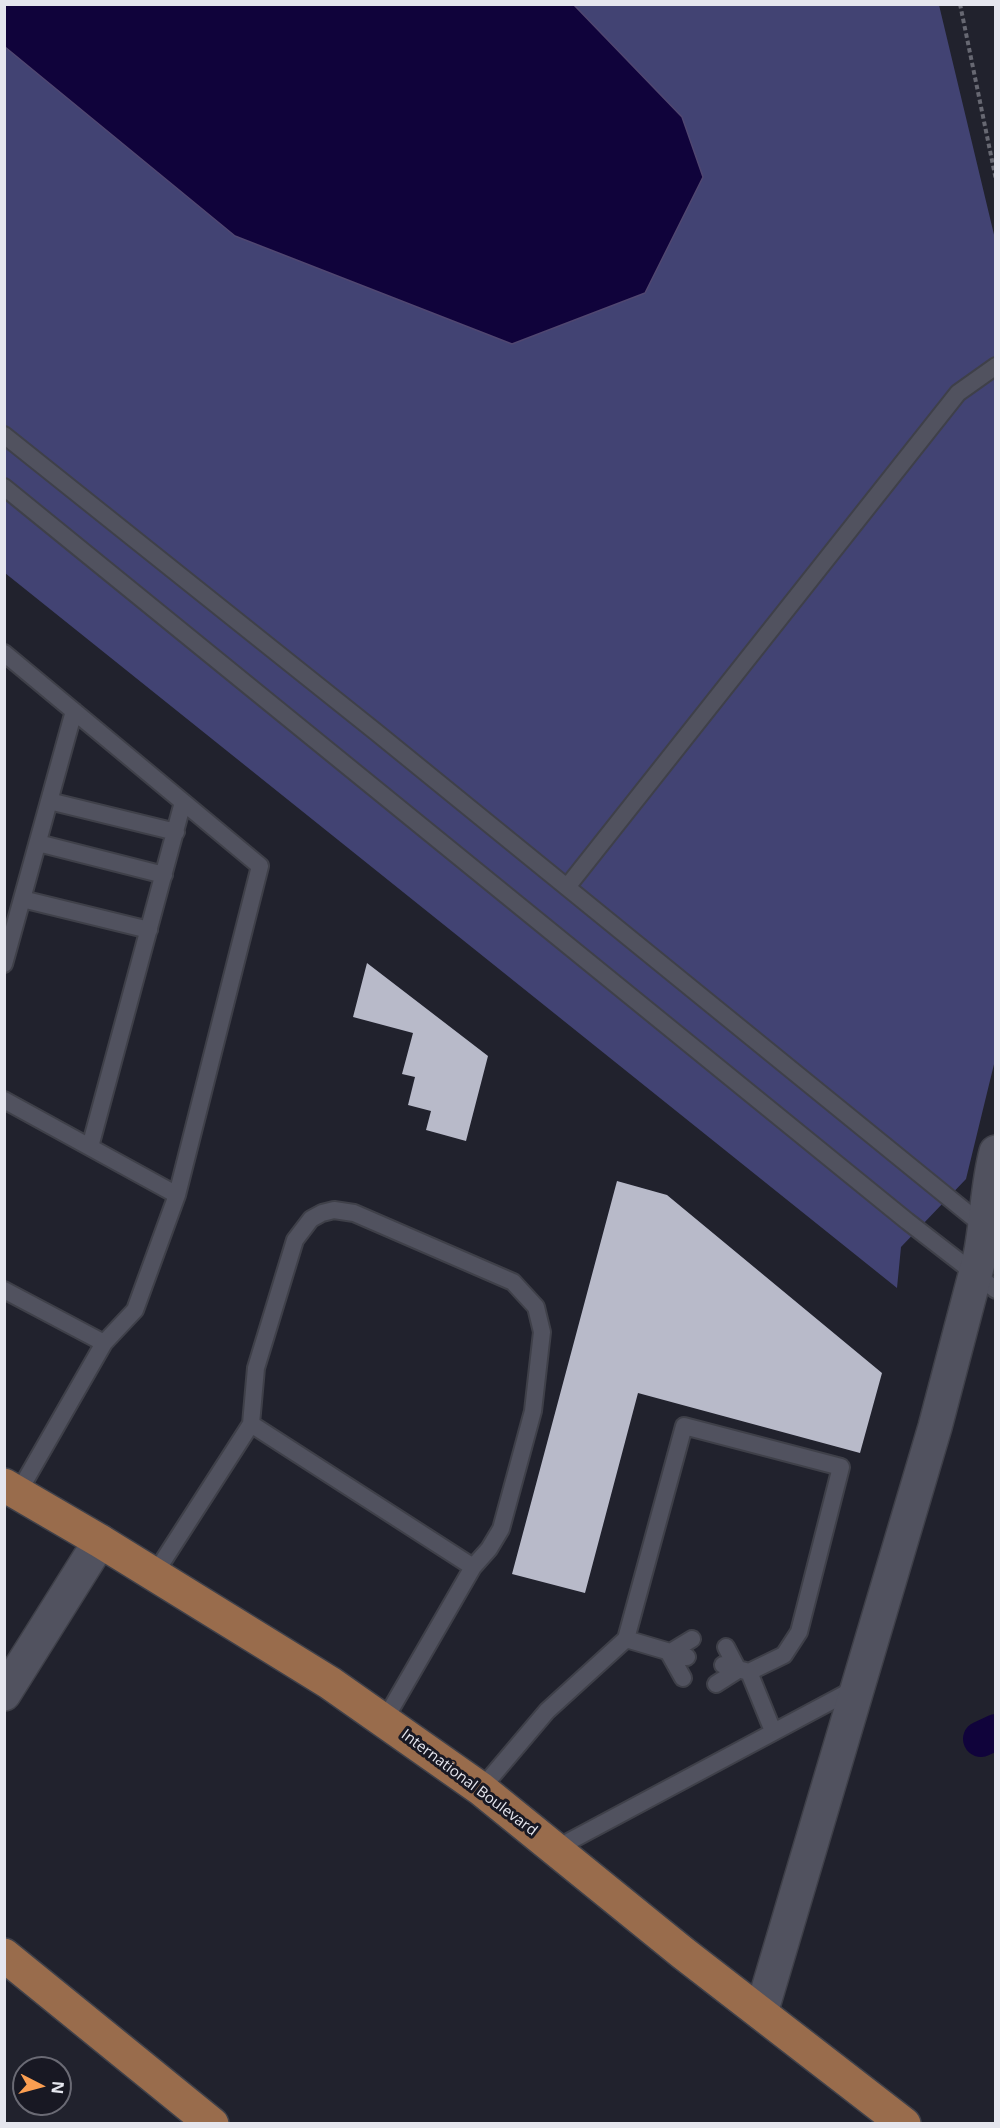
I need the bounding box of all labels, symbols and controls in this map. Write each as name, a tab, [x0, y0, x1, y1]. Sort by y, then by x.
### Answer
street label: International Boulevard	[398, 1726, 540, 1840]
north arrow	[12, 2056, 72, 2116]
text: N	[46, 2080, 70, 2095]

